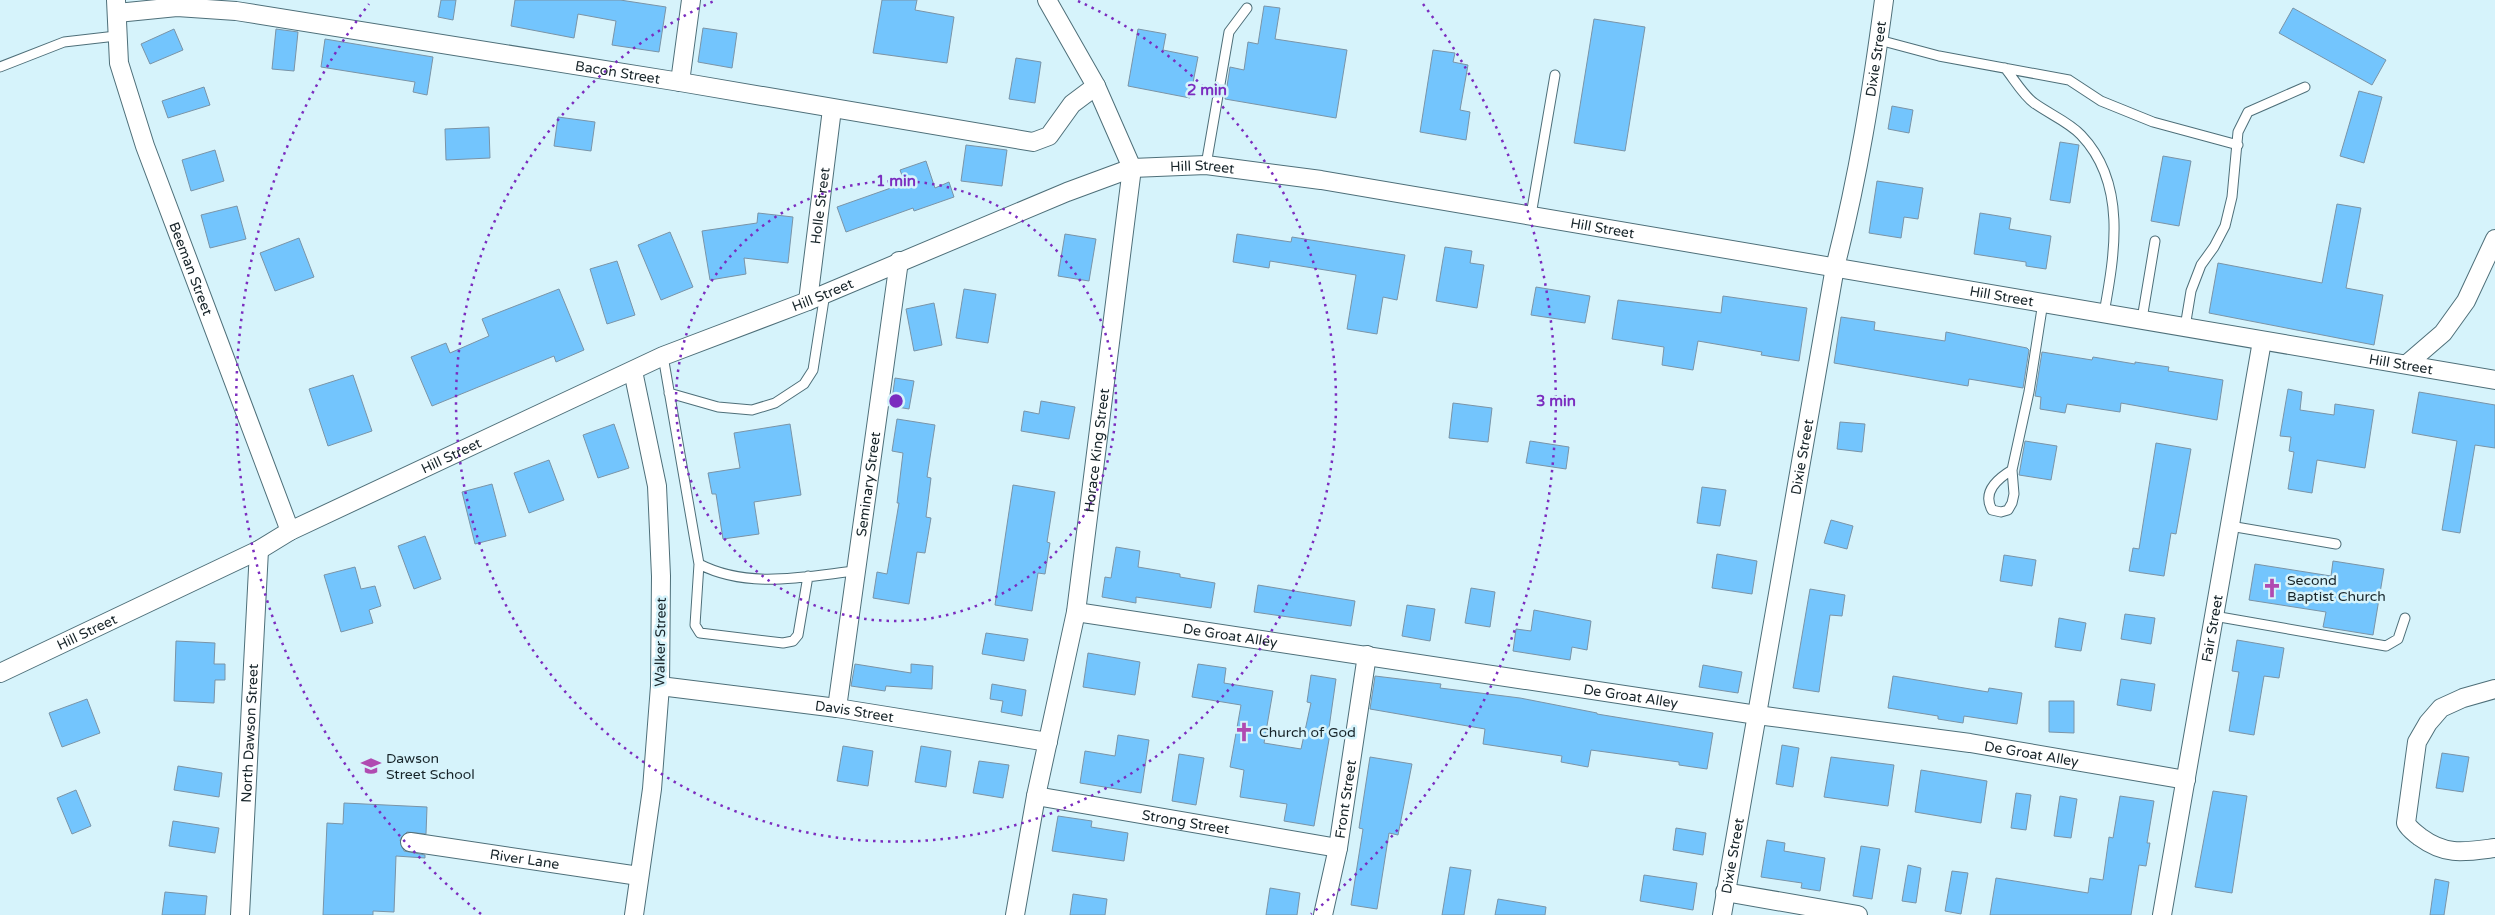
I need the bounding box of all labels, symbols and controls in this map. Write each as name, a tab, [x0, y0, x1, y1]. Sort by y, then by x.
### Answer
street label: Dixie Street	[1862, 19, 1890, 98]
street label: Bacon Street	[574, 57, 662, 88]
text: 2 min	[1187, 81, 1227, 99]
street label: Hill Street	[1170, 157, 1236, 178]
street label: Holle Street	[807, 166, 834, 245]
text: 1 min	[876, 172, 916, 190]
street label: Hill Street	[1569, 215, 1636, 242]
street label: Beeman Street	[165, 220, 216, 318]
street label: Hill Street	[790, 275, 856, 315]
street label: Hill Street	[1968, 283, 2036, 310]
street label: Hill Street	[2368, 351, 2435, 378]
street label: Horace King Street	[1081, 387, 1113, 514]
centre of rings	[887, 392, 905, 410]
text: 3 min	[1536, 392, 1576, 410]
street label: Dixie Street	[1787, 417, 1817, 496]
street label: Seminary Street	[853, 430, 884, 538]
street label: Hill Street	[418, 434, 485, 477]
place label: Second Baptist Church	[2287, 572, 2386, 605]
church icon: Second Baptist Church	[2261, 577, 2283, 599]
street label: Fair Street	[2198, 593, 2227, 663]
street label: Walker Street	[651, 597, 670, 687]
street label: Hill Street	[54, 610, 120, 654]
street label: De Groat Alley	[1182, 620, 1279, 651]
street label: North Dawson Street	[238, 663, 262, 803]
street label: De Groat Alley	[1582, 681, 1680, 712]
street label: Davis Street	[814, 697, 896, 726]
church icon: Church of God	[1233, 721, 1255, 743]
place label: Church of God	[1259, 724, 1356, 741]
street label: De Groat Alley	[1983, 738, 2080, 771]
place label: Dawson Street School	[386, 750, 475, 783]
school or university icon: Dawson Street School	[360, 755, 382, 777]
street label: Front Street	[1332, 758, 1360, 840]
street label: Strong Street	[1141, 806, 1231, 838]
street label: Dixie Street	[1718, 816, 1748, 895]
street label: River Lane	[489, 846, 561, 873]

